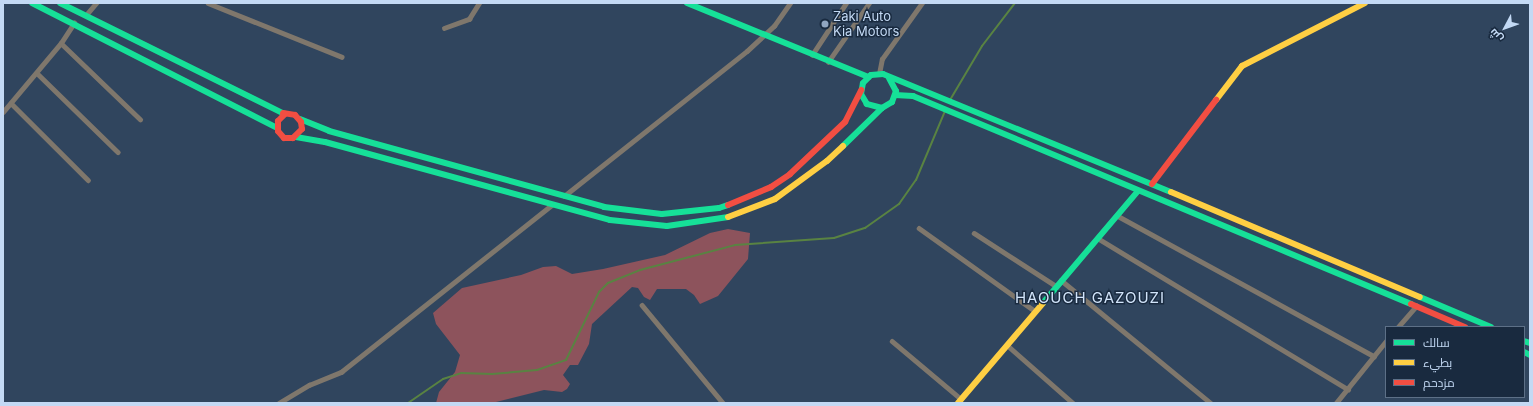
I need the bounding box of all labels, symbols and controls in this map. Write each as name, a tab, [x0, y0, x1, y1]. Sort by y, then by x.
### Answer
north arrow	[1485, 8, 1525, 48]
place label: Zaki Auto Kia Motors	[833, 9, 899, 40]
marker: Zaki Auto Kia Motors	[820, 19, 830, 29]
text: ش	[1486, 26, 1506, 46]
district label: HAOUCH GAZOUZI	[1015, 289, 1165, 307]
legend	[1385, 326, 1525, 398]
text: سالك	[1423, 335, 1450, 350]
text: بطيء	[1423, 355, 1452, 370]
text: مزدحم	[1423, 375, 1455, 390]

